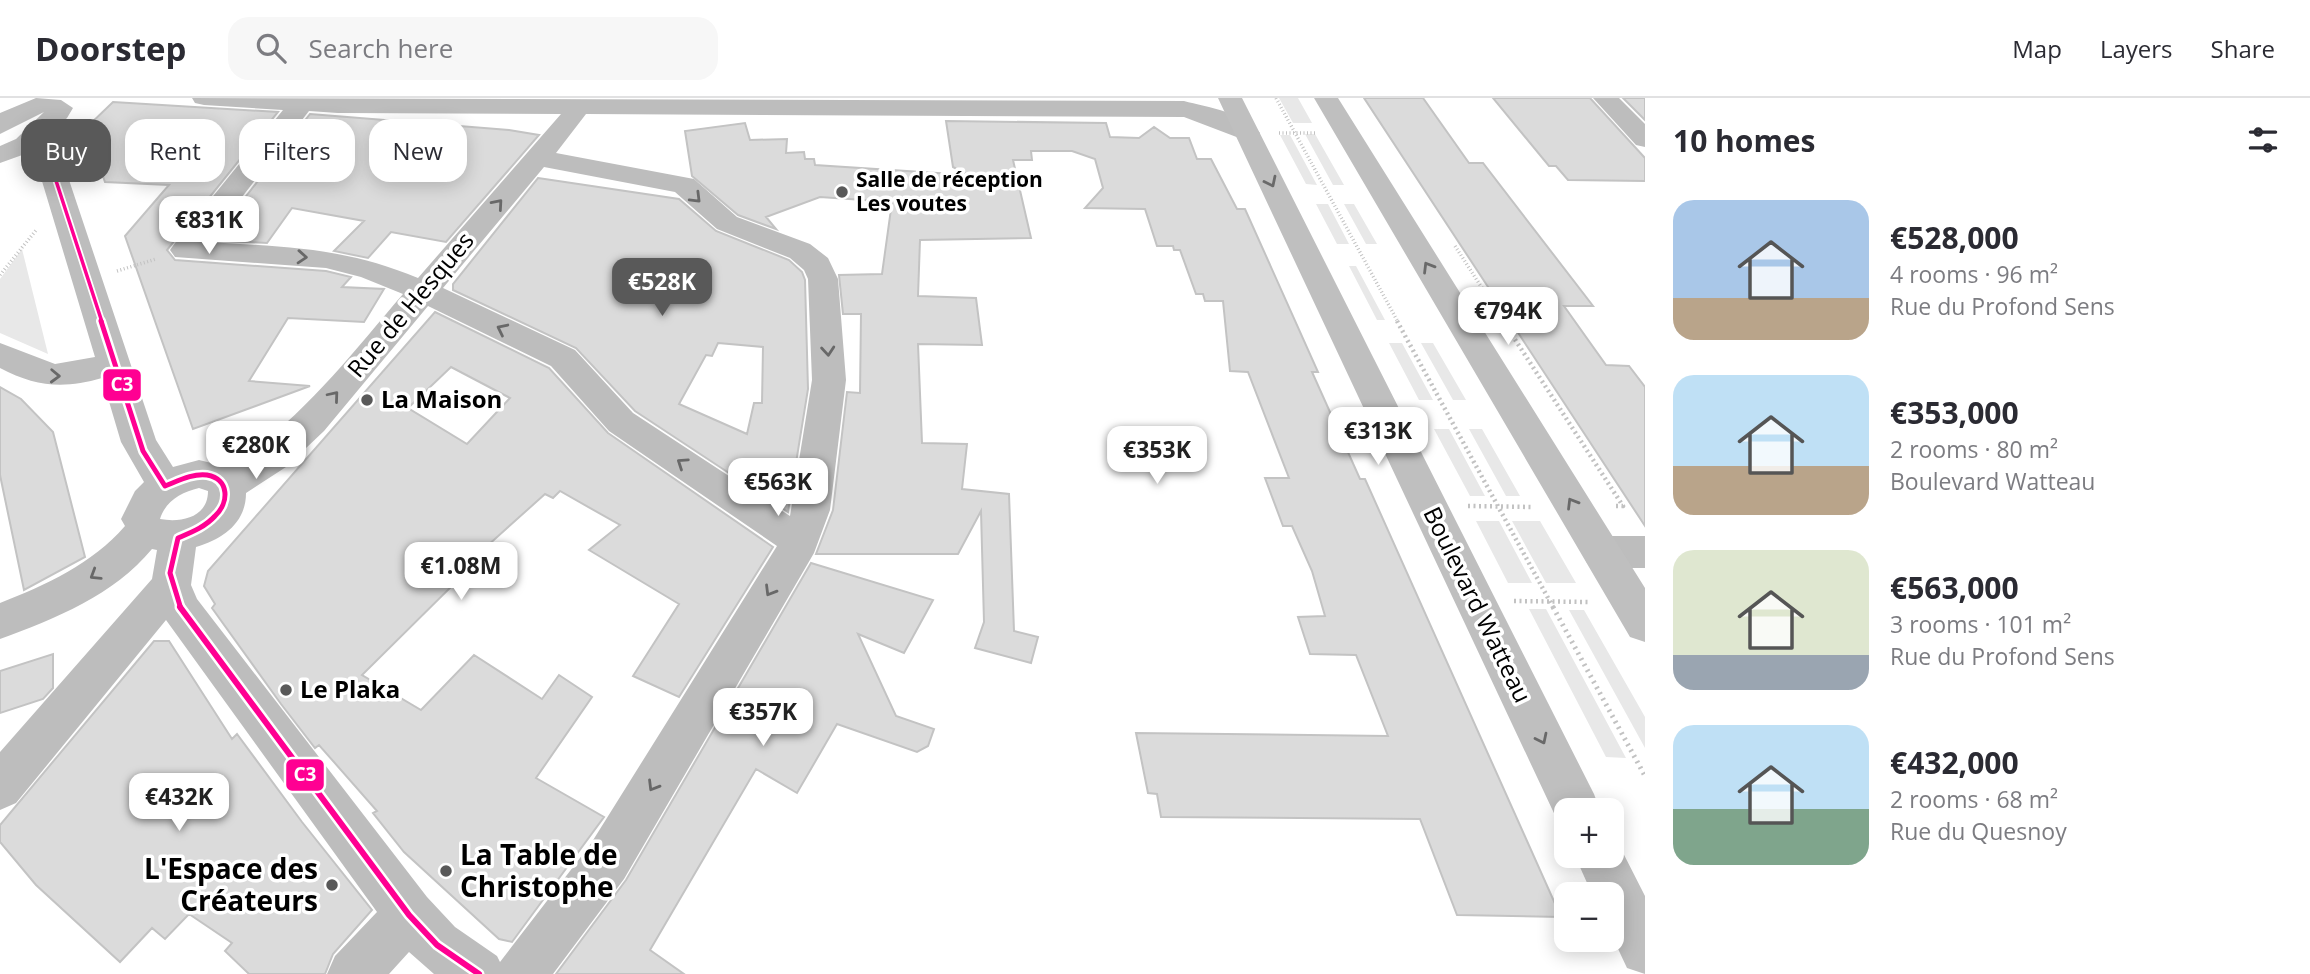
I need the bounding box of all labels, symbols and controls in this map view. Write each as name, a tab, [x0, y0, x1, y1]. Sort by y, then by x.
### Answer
search box	[228, 17, 718, 80]
text: Doorstep	[35, 26, 186, 71]
icon: search	[252, 29, 290, 67]
text: Search here	[308, 30, 453, 66]
text: Map	[2012, 32, 2062, 65]
text: Layers	[2100, 32, 2173, 65]
text: Share	[2211, 32, 2275, 65]
chip: Buy	[21, 119, 111, 182]
chip: Rent	[125, 119, 225, 182]
chip: Filters	[239, 119, 355, 182]
chip: New	[369, 119, 467, 182]
text: 10 homes	[1673, 120, 1816, 161]
icon: filters	[2244, 121, 2282, 159]
place label: Salle de réception Les voutes	[856, 165, 1043, 217]
one-way arrow	[1262, 175, 1276, 187]
marker: Salle de réception Les voutes	[834, 184, 850, 200]
one-way arrow	[688, 190, 701, 203]
pin: €831K	[160, 197, 258, 256]
one-way arrow	[490, 199, 502, 212]
text: €831K	[175, 203, 243, 235]
text: €528,000	[1890, 217, 2019, 258]
street label: Rue de Hesques	[339, 224, 481, 384]
icon: home	[1729, 228, 1813, 312]
one-way arrow	[297, 249, 308, 264]
pin: €528K	[613, 258, 711, 318]
text: 4 rooms · 96 m²	[1890, 258, 2058, 290]
one-way arrow	[1423, 261, 1436, 274]
text: €528K	[628, 265, 696, 297]
pin: €794K	[1459, 288, 1557, 347]
text: Rue du Profond Sens	[1890, 290, 2115, 322]
text: €794K	[1474, 294, 1542, 326]
one-way arrow	[497, 323, 509, 337]
one-way arrow	[820, 346, 835, 357]
one-way arrow	[50, 368, 61, 383]
line badge: C3	[102, 368, 142, 402]
text: C3	[111, 371, 134, 397]
place label: La Maison	[381, 382, 502, 415]
one-way arrow	[326, 391, 338, 404]
marker: La Maison	[359, 392, 375, 408]
text: €353,000	[1890, 392, 2019, 433]
icon: home	[1729, 403, 1813, 487]
pin: €313K	[1329, 408, 1427, 467]
text: €313K	[1344, 414, 1412, 446]
pin: €280K	[207, 422, 305, 481]
pin: €353K	[1108, 426, 1206, 486]
text: €280K	[222, 428, 290, 460]
text: €353K	[1123, 433, 1191, 465]
text: 2 rooms · 80 m²	[1890, 433, 2058, 465]
pin: €563K	[729, 458, 827, 518]
one-way arrow	[677, 459, 690, 471]
text: €563K	[744, 465, 812, 497]
text: Boulevard Watteau	[1890, 465, 2095, 497]
one-way arrow	[1567, 498, 1580, 511]
street label: Boulevard Watteau	[1417, 501, 1540, 708]
pin: €1.08M	[404, 542, 518, 602]
text: €1.08M	[421, 549, 501, 581]
one-way arrow	[90, 567, 103, 580]
text: €563,000	[1890, 567, 2019, 608]
icon: home	[1729, 578, 1813, 662]
one-way arrow	[765, 584, 778, 597]
text: 3 rooms · 101 m²	[1890, 608, 2071, 640]
text: Rue du Profond Sens	[1890, 640, 2115, 672]
place label: Le Plaka	[300, 672, 400, 705]
marker: Le Plaka	[278, 682, 294, 698]
pin: €357K	[714, 688, 812, 748]
text: €357K	[729, 695, 797, 727]
one-way arrow	[1534, 732, 1548, 744]
text: €432,000	[1890, 742, 2019, 783]
icon: home	[1729, 753, 1813, 837]
line badge: C3	[285, 758, 325, 792]
text: C3	[294, 761, 317, 787]
pin: €432K	[130, 774, 228, 833]
one-way arrow	[648, 779, 661, 792]
text: €432K	[145, 780, 213, 812]
text: 2 rooms · 68 m²	[1890, 783, 2058, 815]
map controls	[1554, 798, 1624, 952]
button: +	[1554, 798, 1624, 868]
text: Rue du Quesnoy	[1890, 815, 2067, 847]
place label: La Table de Christophe	[460, 835, 617, 905]
place label: L'Espace des Créateurs	[144, 849, 318, 919]
marker: La Table de Christophe	[438, 863, 454, 879]
marker: L'Espace des Créateurs	[324, 877, 340, 893]
button: −	[1554, 882, 1624, 952]

